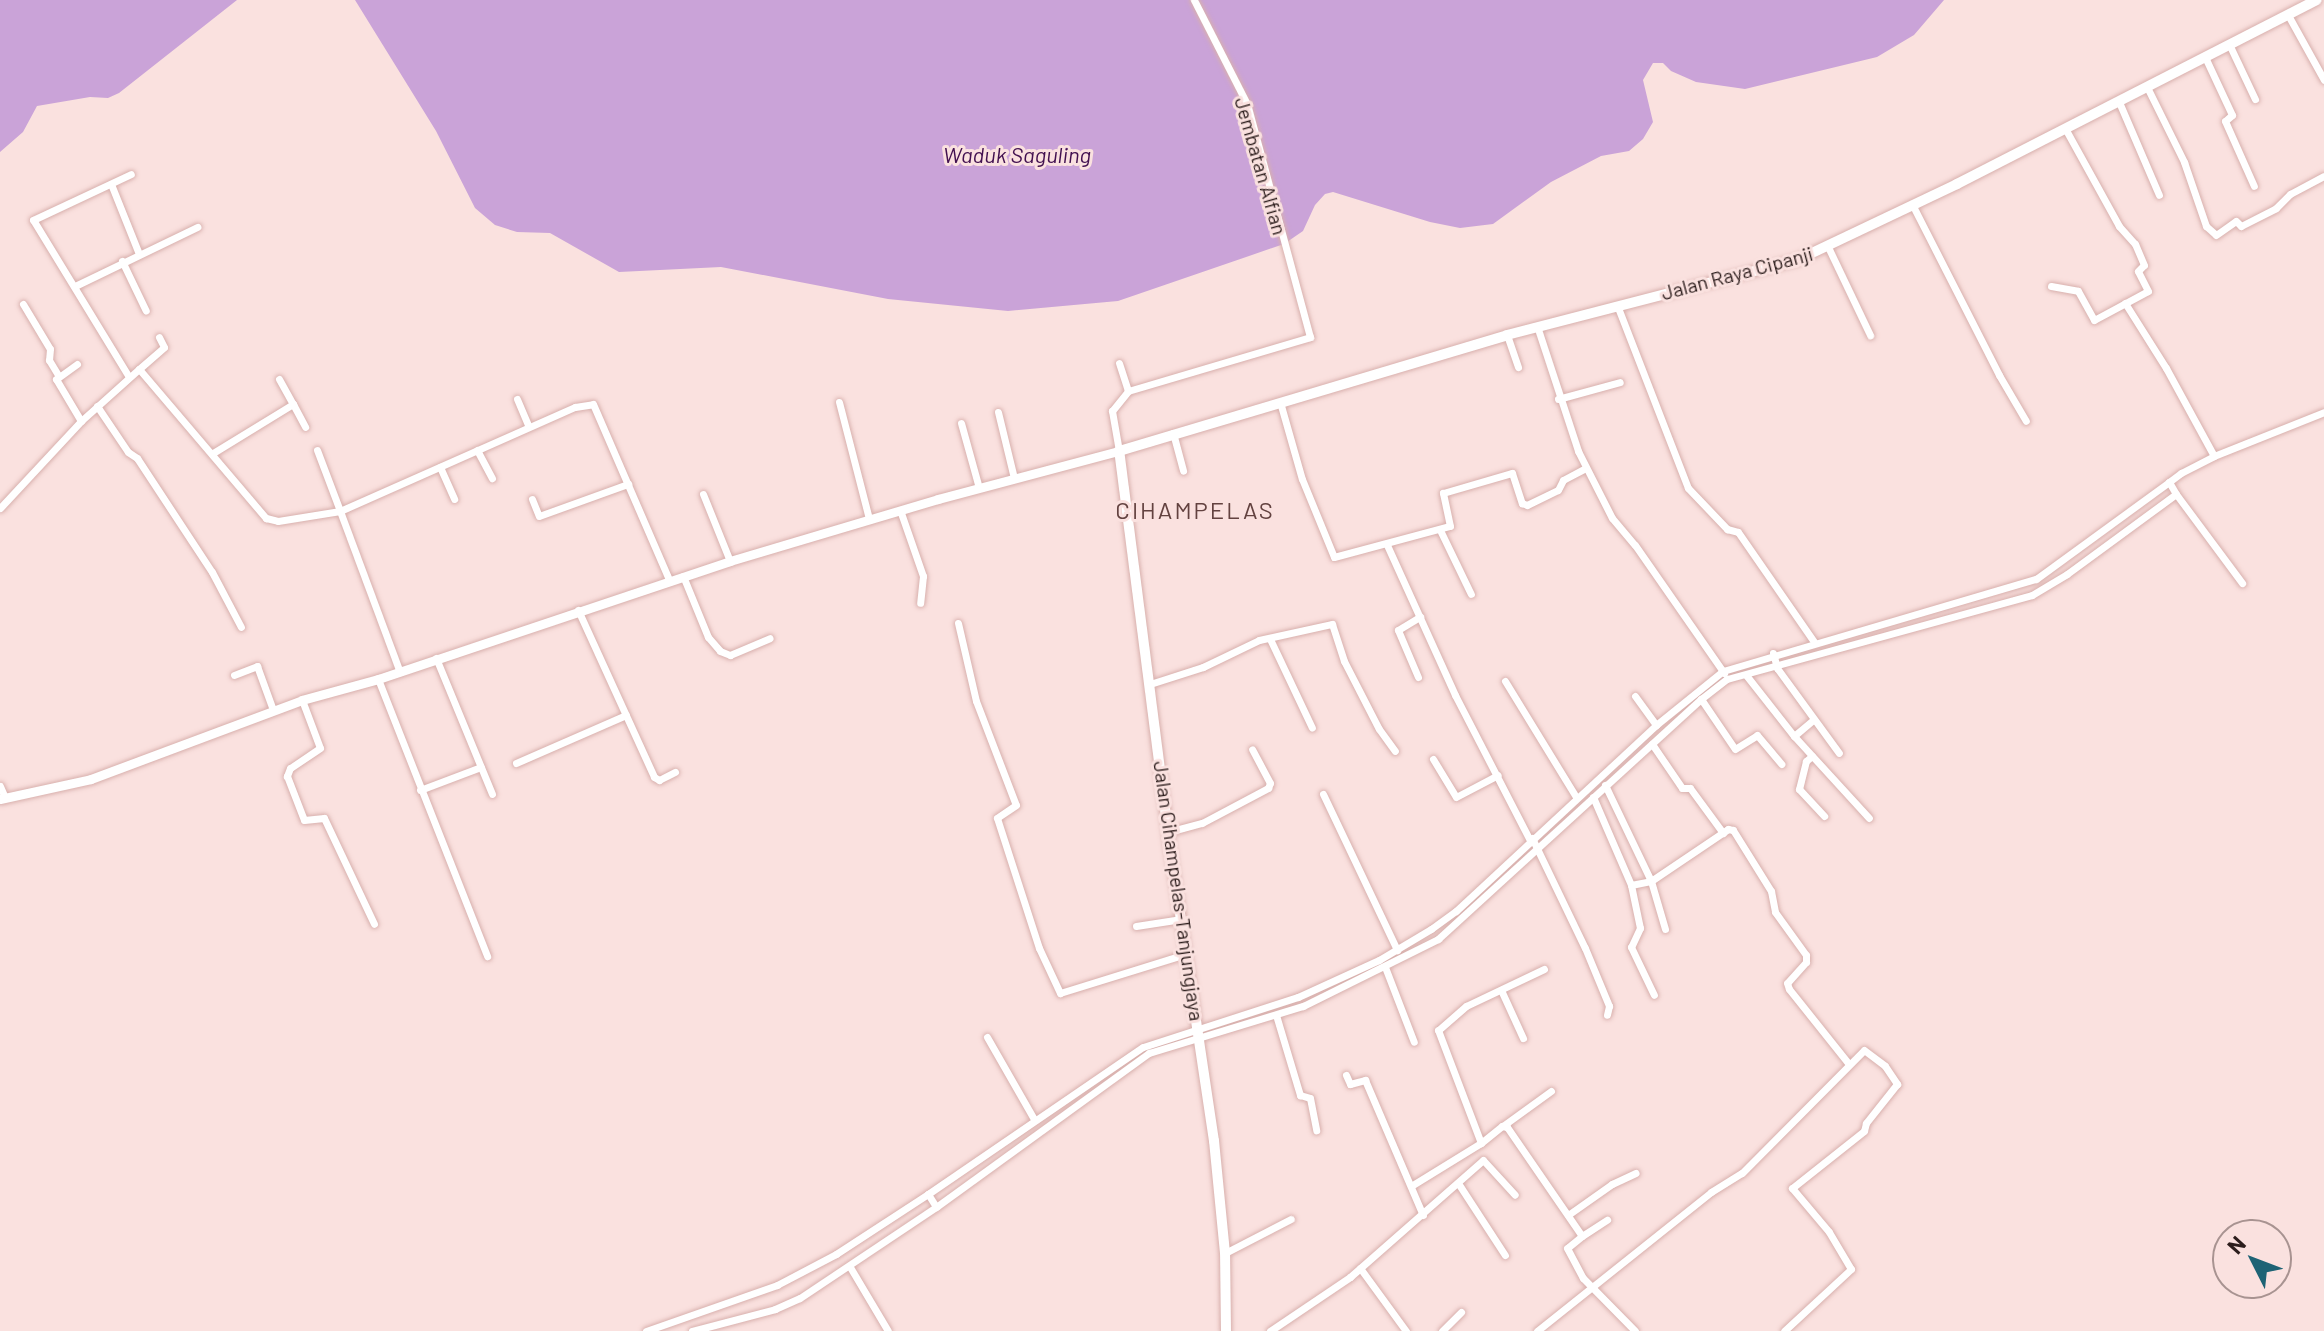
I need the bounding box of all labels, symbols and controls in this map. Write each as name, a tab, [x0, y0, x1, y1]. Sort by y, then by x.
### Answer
street label: Jembatan Alfian	[1230, 94, 1292, 238]
water label: Waduk Saguling	[943, 142, 1091, 168]
street label: Jalan Raya Cipanji	[1658, 241, 1816, 305]
district label: CIHAMPELAS	[1115, 496, 1275, 524]
street label: Jalan Cihampelas-Tanjungjaya	[1149, 759, 1209, 1023]
north arrow	[2212, 1219, 2292, 1299]
text: N	[2221, 1230, 2250, 1258]

